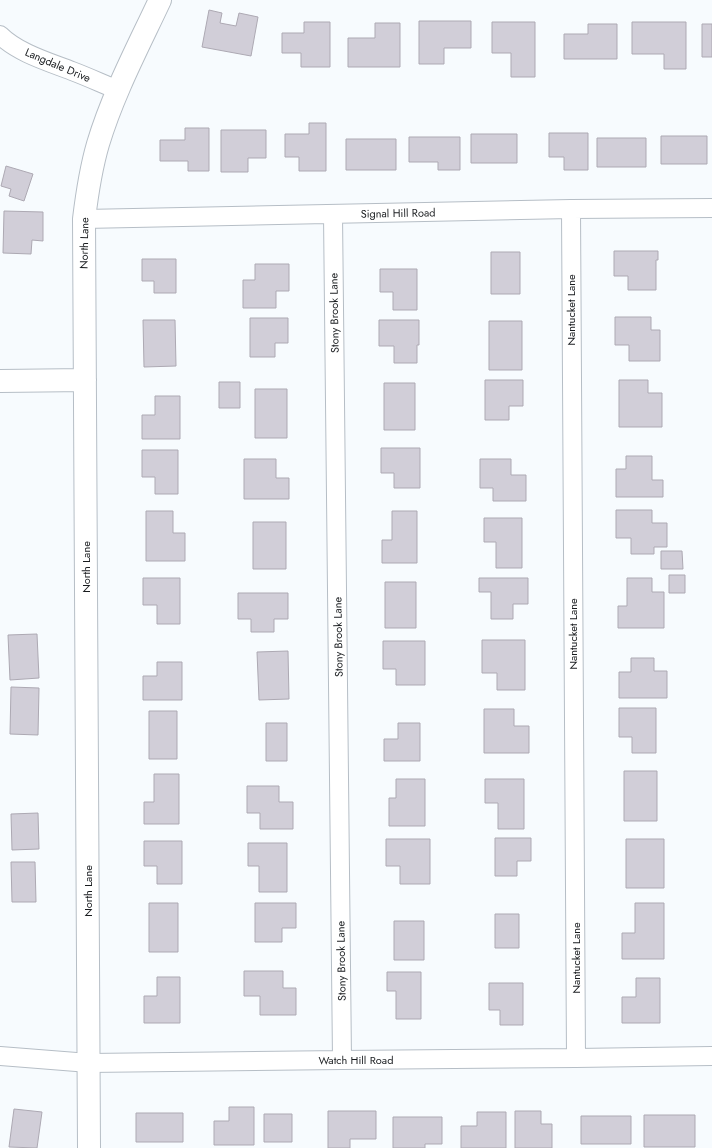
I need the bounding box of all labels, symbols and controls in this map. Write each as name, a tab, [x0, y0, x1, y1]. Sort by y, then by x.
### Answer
street label: Langdale Drive	[23, 44, 94, 86]
street label: Signal Hill Road	[360, 204, 436, 222]
street label: North Lane	[76, 217, 92, 269]
street label: Stony Brook Lane	[325, 272, 343, 353]
street label: Nantucket Lane	[563, 274, 579, 346]
street label: North Lane	[78, 541, 94, 593]
street label: Stony Brook Lane	[329, 596, 347, 677]
street label: Nantucket Lane	[565, 598, 581, 670]
street label: North Lane	[80, 865, 96, 917]
street label: Stony Brook Lane	[332, 920, 350, 1001]
street label: Nantucket Lane	[568, 922, 584, 994]
street label: Watch Hill Road	[319, 1052, 393, 1068]

